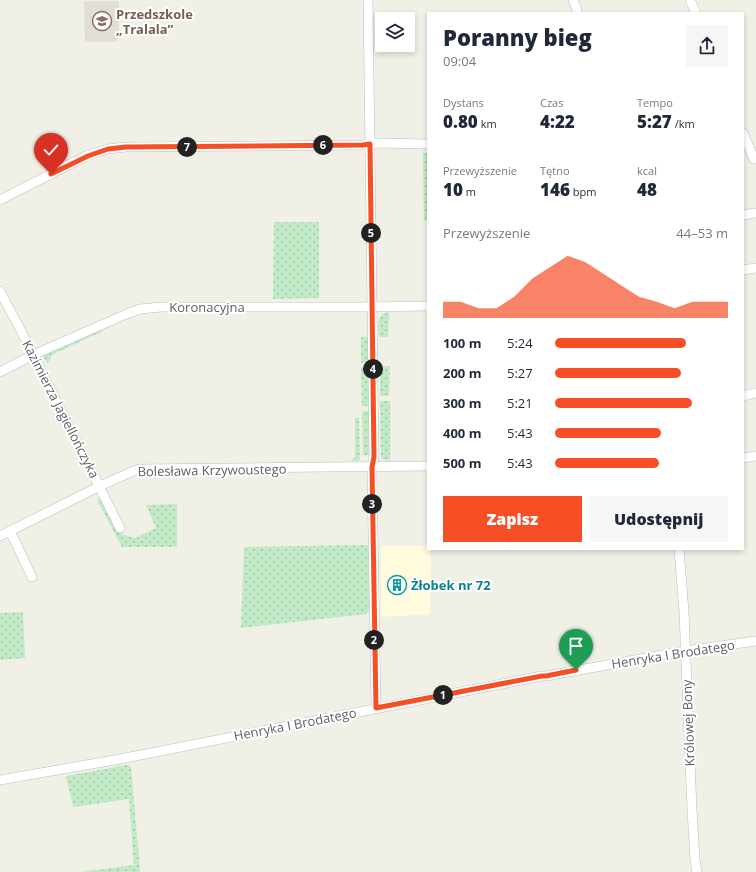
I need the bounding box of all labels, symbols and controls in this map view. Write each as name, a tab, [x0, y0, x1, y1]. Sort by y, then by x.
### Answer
place label: Przedszkole „Tralala”	[116, 5, 193, 38]
school or university icon: Przedszkole „Tralala”	[91, 10, 113, 32]
map controls	[375, 12, 415, 52]
button: layers	[375, 12, 415, 52]
text: Poranny bieg	[443, 22, 592, 52]
button: share	[686, 25, 728, 67]
text: 09:04	[443, 52, 476, 70]
text: Dystans	[443, 95, 484, 110]
text: Czas	[540, 95, 563, 110]
text: Tempo	[637, 95, 673, 110]
text: 0.80	[443, 110, 478, 133]
text: 4:22	[540, 110, 575, 133]
text: 5:27	[637, 110, 672, 133]
text: km	[478, 116, 497, 131]
text: /km	[672, 116, 695, 131]
pin	[34, 133, 68, 174]
pin: 6	[313, 135, 333, 155]
pin: 7	[177, 137, 197, 157]
text: 6	[320, 137, 326, 152]
icon: check	[40, 139, 62, 161]
text: 7	[184, 139, 190, 154]
text: Przewyższenie	[443, 163, 517, 178]
text: Tętno	[540, 163, 570, 178]
text: kcal	[637, 163, 657, 178]
text: 10	[443, 178, 463, 201]
text: 146	[540, 178, 570, 201]
text: 48	[637, 178, 657, 201]
text: m	[463, 184, 476, 199]
text: bpm	[570, 184, 596, 199]
pin: 5	[361, 223, 381, 243]
text: Przewyższenie	[443, 224, 530, 242]
text: 44–53 m	[676, 224, 728, 242]
text: 5	[368, 225, 374, 240]
street label: Koronacyjna	[169, 298, 245, 316]
text: 100 m	[443, 334, 481, 352]
text: 5:24	[507, 334, 533, 352]
street label: Kazimierza Jagiellończyka	[18, 337, 104, 481]
pin: 4	[363, 359, 383, 379]
text: 4	[370, 361, 376, 376]
text: 200 m	[443, 364, 481, 382]
text: 5:27	[507, 364, 533, 382]
text: 300 m	[443, 394, 481, 412]
text: 5:21	[507, 394, 533, 412]
text: 400 m	[443, 424, 481, 442]
text: 5:43	[507, 424, 533, 442]
text: 500 m	[443, 454, 481, 472]
text: 5:43	[507, 454, 533, 472]
street label: Bolesława Krzywoustego	[137, 460, 287, 480]
pin: 3	[362, 494, 382, 514]
text: 3	[369, 496, 375, 511]
button: Zapisz	[443, 496, 582, 542]
button: Udostępnij	[590, 496, 728, 542]
building icon: Żłobek nr 72	[386, 574, 408, 596]
place label: Żłobek nr 72	[411, 576, 491, 594]
pin	[559, 629, 593, 670]
pin: 2	[364, 630, 384, 650]
text: 2	[371, 632, 377, 647]
icon: arrive	[565, 635, 587, 657]
street label: Henryka I Brodatego	[610, 635, 736, 673]
street label: Królowej Bony	[677, 679, 699, 767]
pin: 1	[433, 685, 453, 705]
text: 1	[440, 687, 446, 702]
street label: Henryka I Brodatego	[232, 703, 358, 745]

